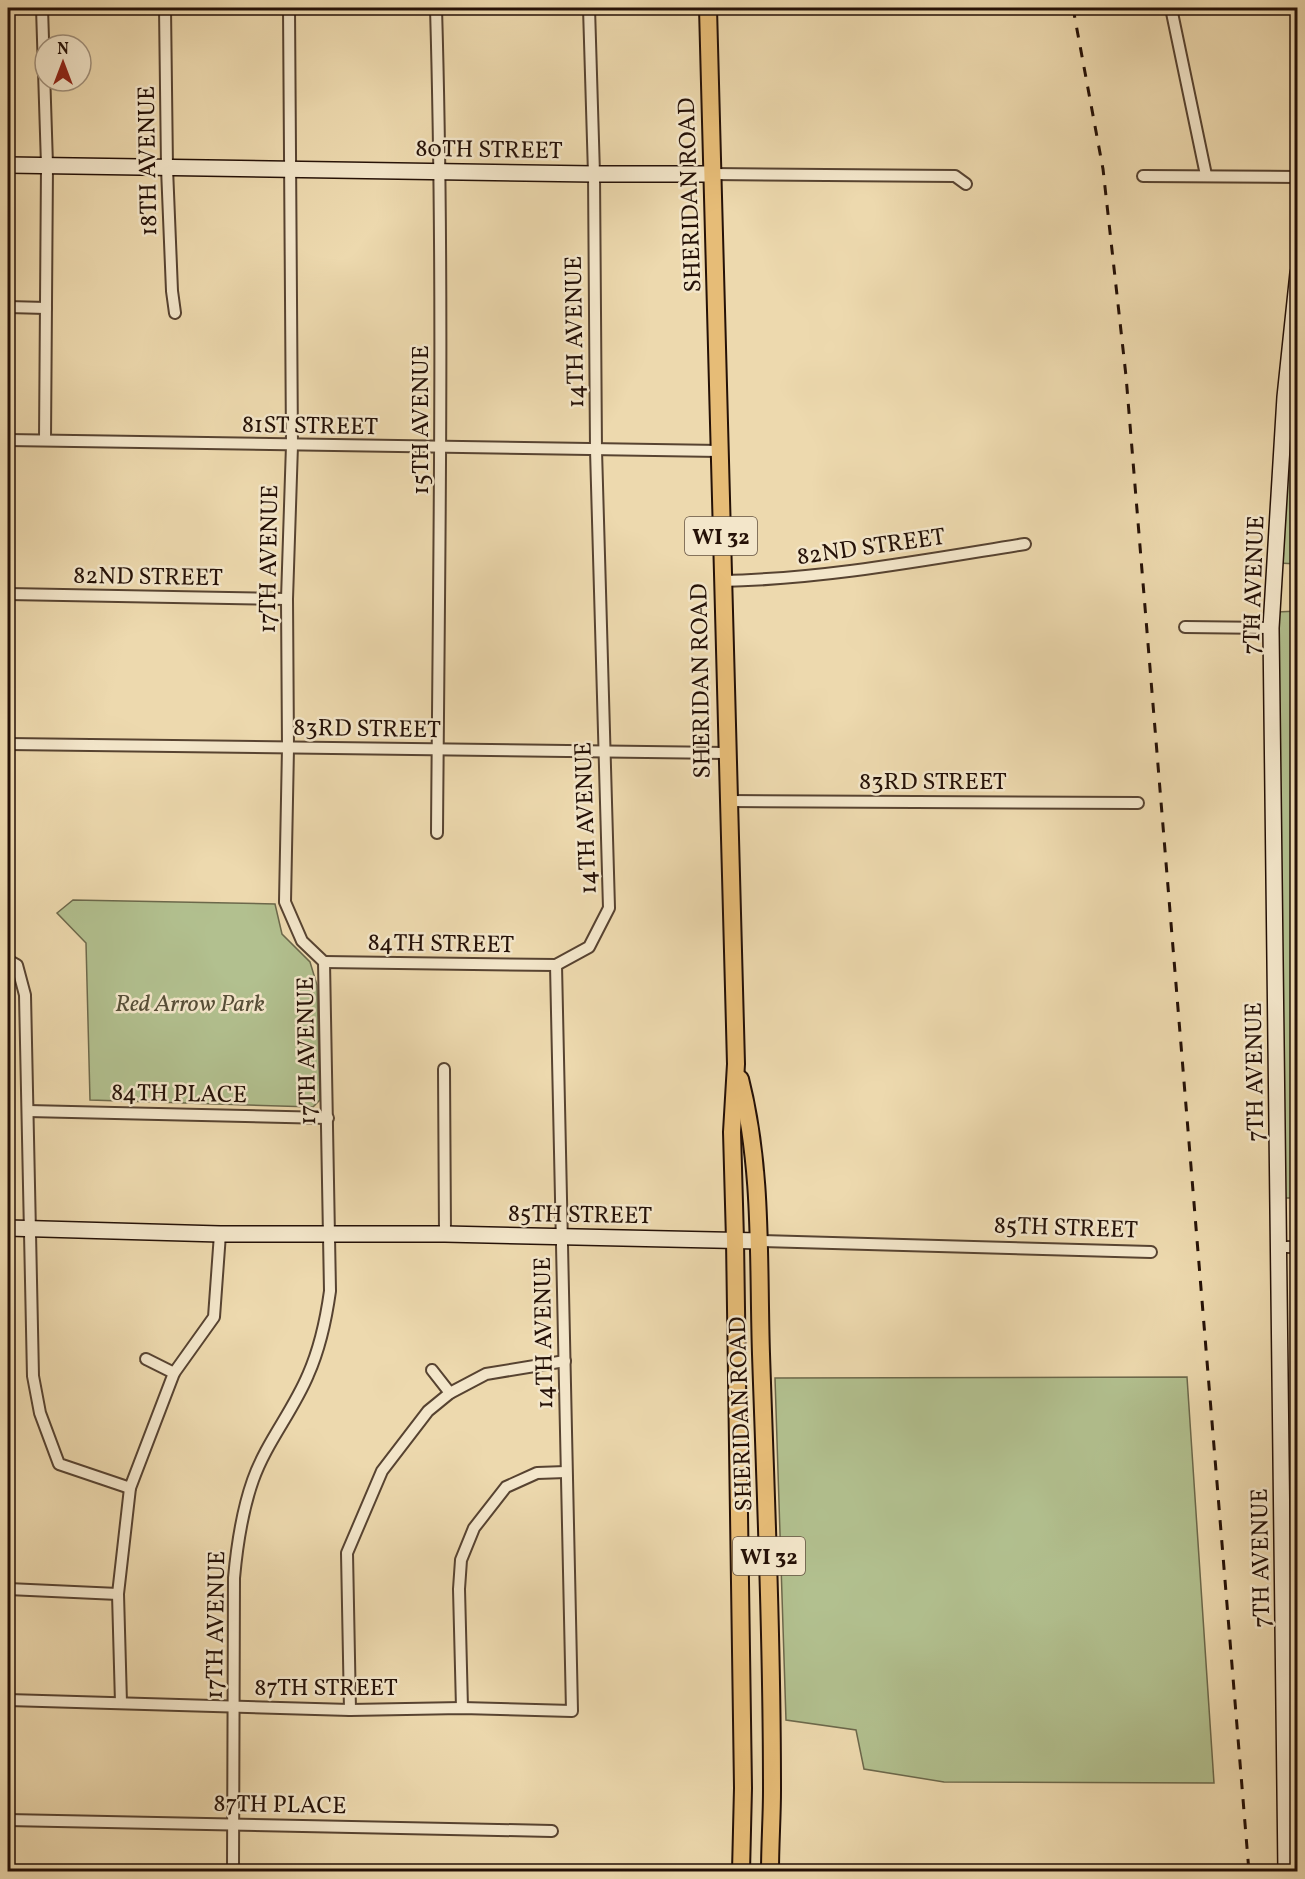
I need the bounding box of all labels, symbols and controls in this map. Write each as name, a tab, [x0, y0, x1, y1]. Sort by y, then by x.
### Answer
north arrow	[33, 33, 93, 93]
text: N	[57, 39, 69, 61]
street label: 18TH AVENUE	[131, 85, 167, 236]
street label: SHERIDAN ROAD	[671, 97, 711, 293]
street label: 80TH STREET	[415, 133, 563, 169]
street label: 14TH AVENUE	[558, 255, 594, 409]
street label: 15TH AVENUE	[405, 345, 439, 495]
street label: 81ST STREET	[241, 409, 378, 445]
street label: 17TH AVENUE	[252, 484, 288, 634]
street label: 7TH AVENUE	[1236, 515, 1274, 655]
road number: WI 32	[685, 517, 757, 555]
street label: 82ND STREET	[795, 521, 948, 575]
street label: 82ND STREET	[73, 560, 223, 596]
street label: SHERIDAN ROAD	[683, 583, 721, 779]
street label: 83RD STREET	[293, 712, 441, 748]
street label: 14TH AVENUE	[567, 741, 607, 895]
street label: 83RD STREET	[859, 766, 1007, 800]
street label: 84TH STREET	[367, 927, 515, 963]
street label: 17TH AVENUE	[290, 976, 326, 1126]
park label: Red Arrow Park	[115, 988, 265, 1022]
street label: 7TH AVENUE	[1238, 1002, 1274, 1142]
street label: 84TH PLACE	[111, 1077, 247, 1113]
street label: 85TH STREET	[508, 1198, 652, 1234]
street label: 85TH STREET	[993, 1209, 1139, 1249]
street label: 14TH AVENUE	[527, 1256, 563, 1410]
street label: SHERIDAN ROAD	[722, 1316, 762, 1512]
street label: 7TH AVENUE	[1244, 1488, 1280, 1628]
road number: WI 32	[733, 1537, 805, 1575]
street label: 17TH AVENUE	[199, 1550, 235, 1700]
street label: 87TH STREET	[254, 1672, 398, 1706]
street label: 87TH PLACE	[213, 1788, 347, 1824]

